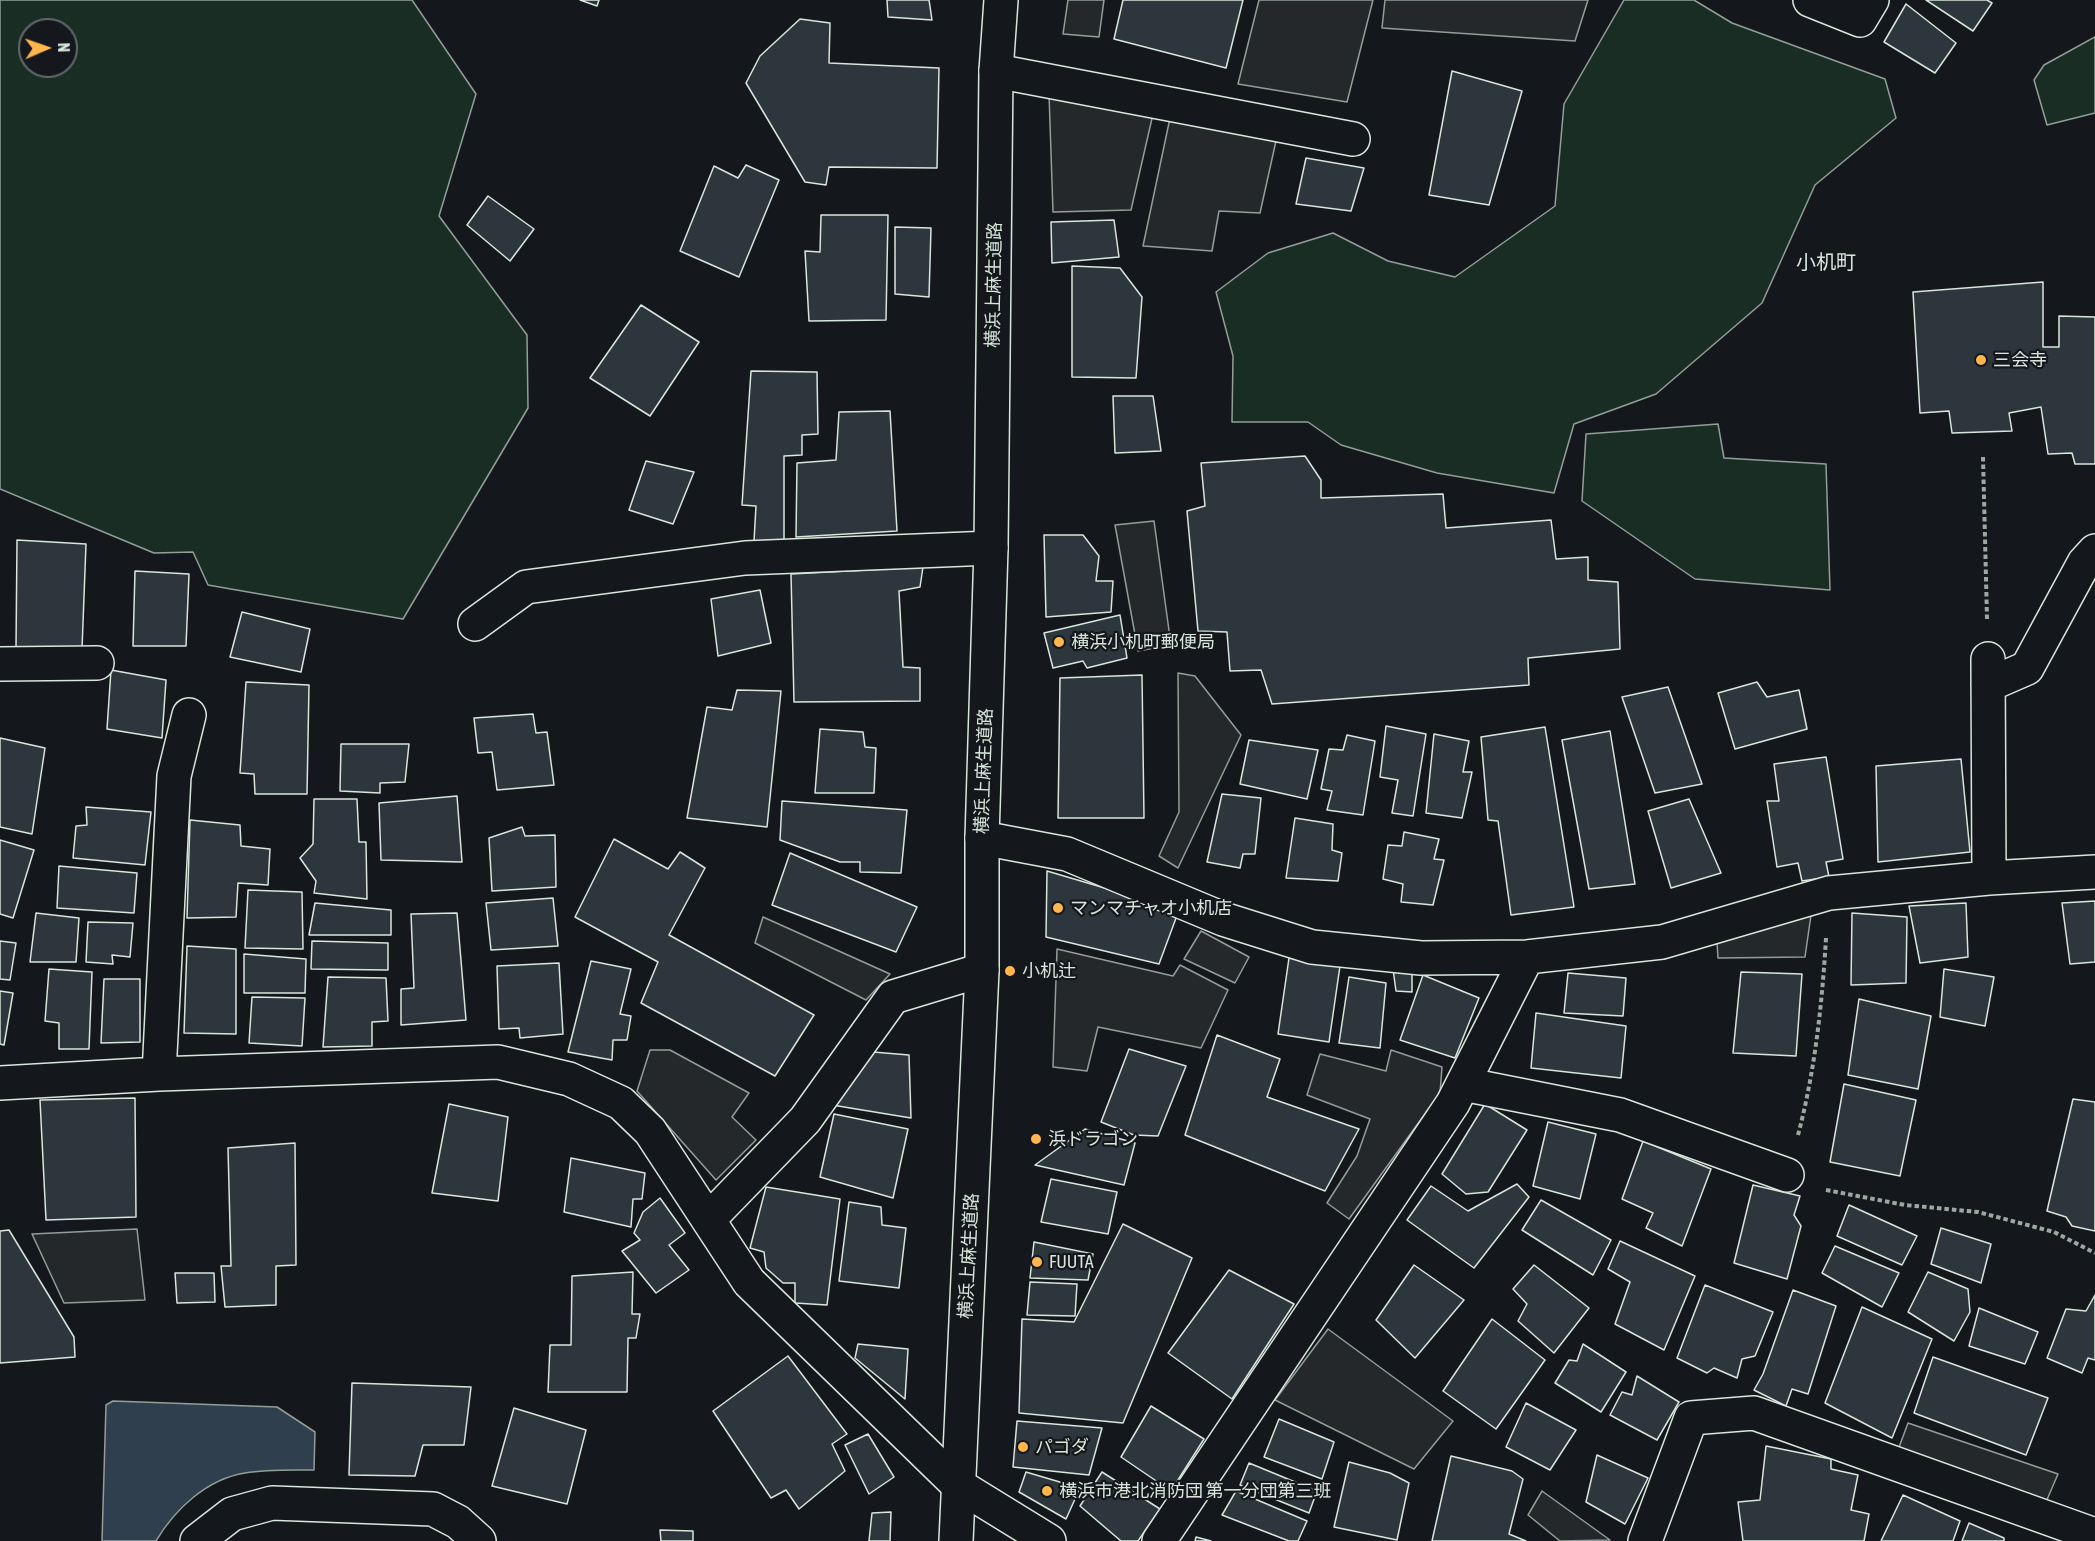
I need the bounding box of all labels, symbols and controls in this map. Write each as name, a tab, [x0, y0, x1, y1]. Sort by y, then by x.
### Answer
north arrow	[18, 18, 78, 78]
text: N	[55, 42, 73, 52]
street label: 横浜上麻生道路	[982, 222, 1006, 348]
district label: 小机町	[1796, 251, 1856, 275]
place label: 三会寺	[1993, 349, 2047, 371]
marker: 三会寺	[1974, 353, 1988, 367]
place label: 横浜小机町郵便局	[1071, 631, 1215, 653]
marker: 横浜小机町郵便局	[1052, 635, 1066, 649]
street label: 横浜上麻生道路	[971, 708, 997, 834]
place label: マンマチャオ小机店	[1070, 897, 1232, 919]
marker: マンマチャオ小机店	[1051, 901, 1065, 915]
place label: 小机辻	[1022, 960, 1076, 982]
marker: 小机辻	[1003, 964, 1017, 978]
place label: 浜ドラゴン	[1048, 1128, 1138, 1150]
marker: 浜ドラゴン	[1029, 1132, 1043, 1146]
street label: 横浜上麻生道路	[955, 1193, 983, 1319]
place label: FUUTA	[1049, 1251, 1093, 1273]
marker: FUUTA	[1030, 1255, 1044, 1269]
place label: パゴダ	[1035, 1436, 1089, 1458]
marker: パゴダ	[1016, 1440, 1030, 1454]
place label: 横浜市港北消防団 第一分団第三班	[1059, 1480, 1331, 1502]
marker: 横浜市港北消防団 第一分団第三班	[1040, 1484, 1054, 1498]

